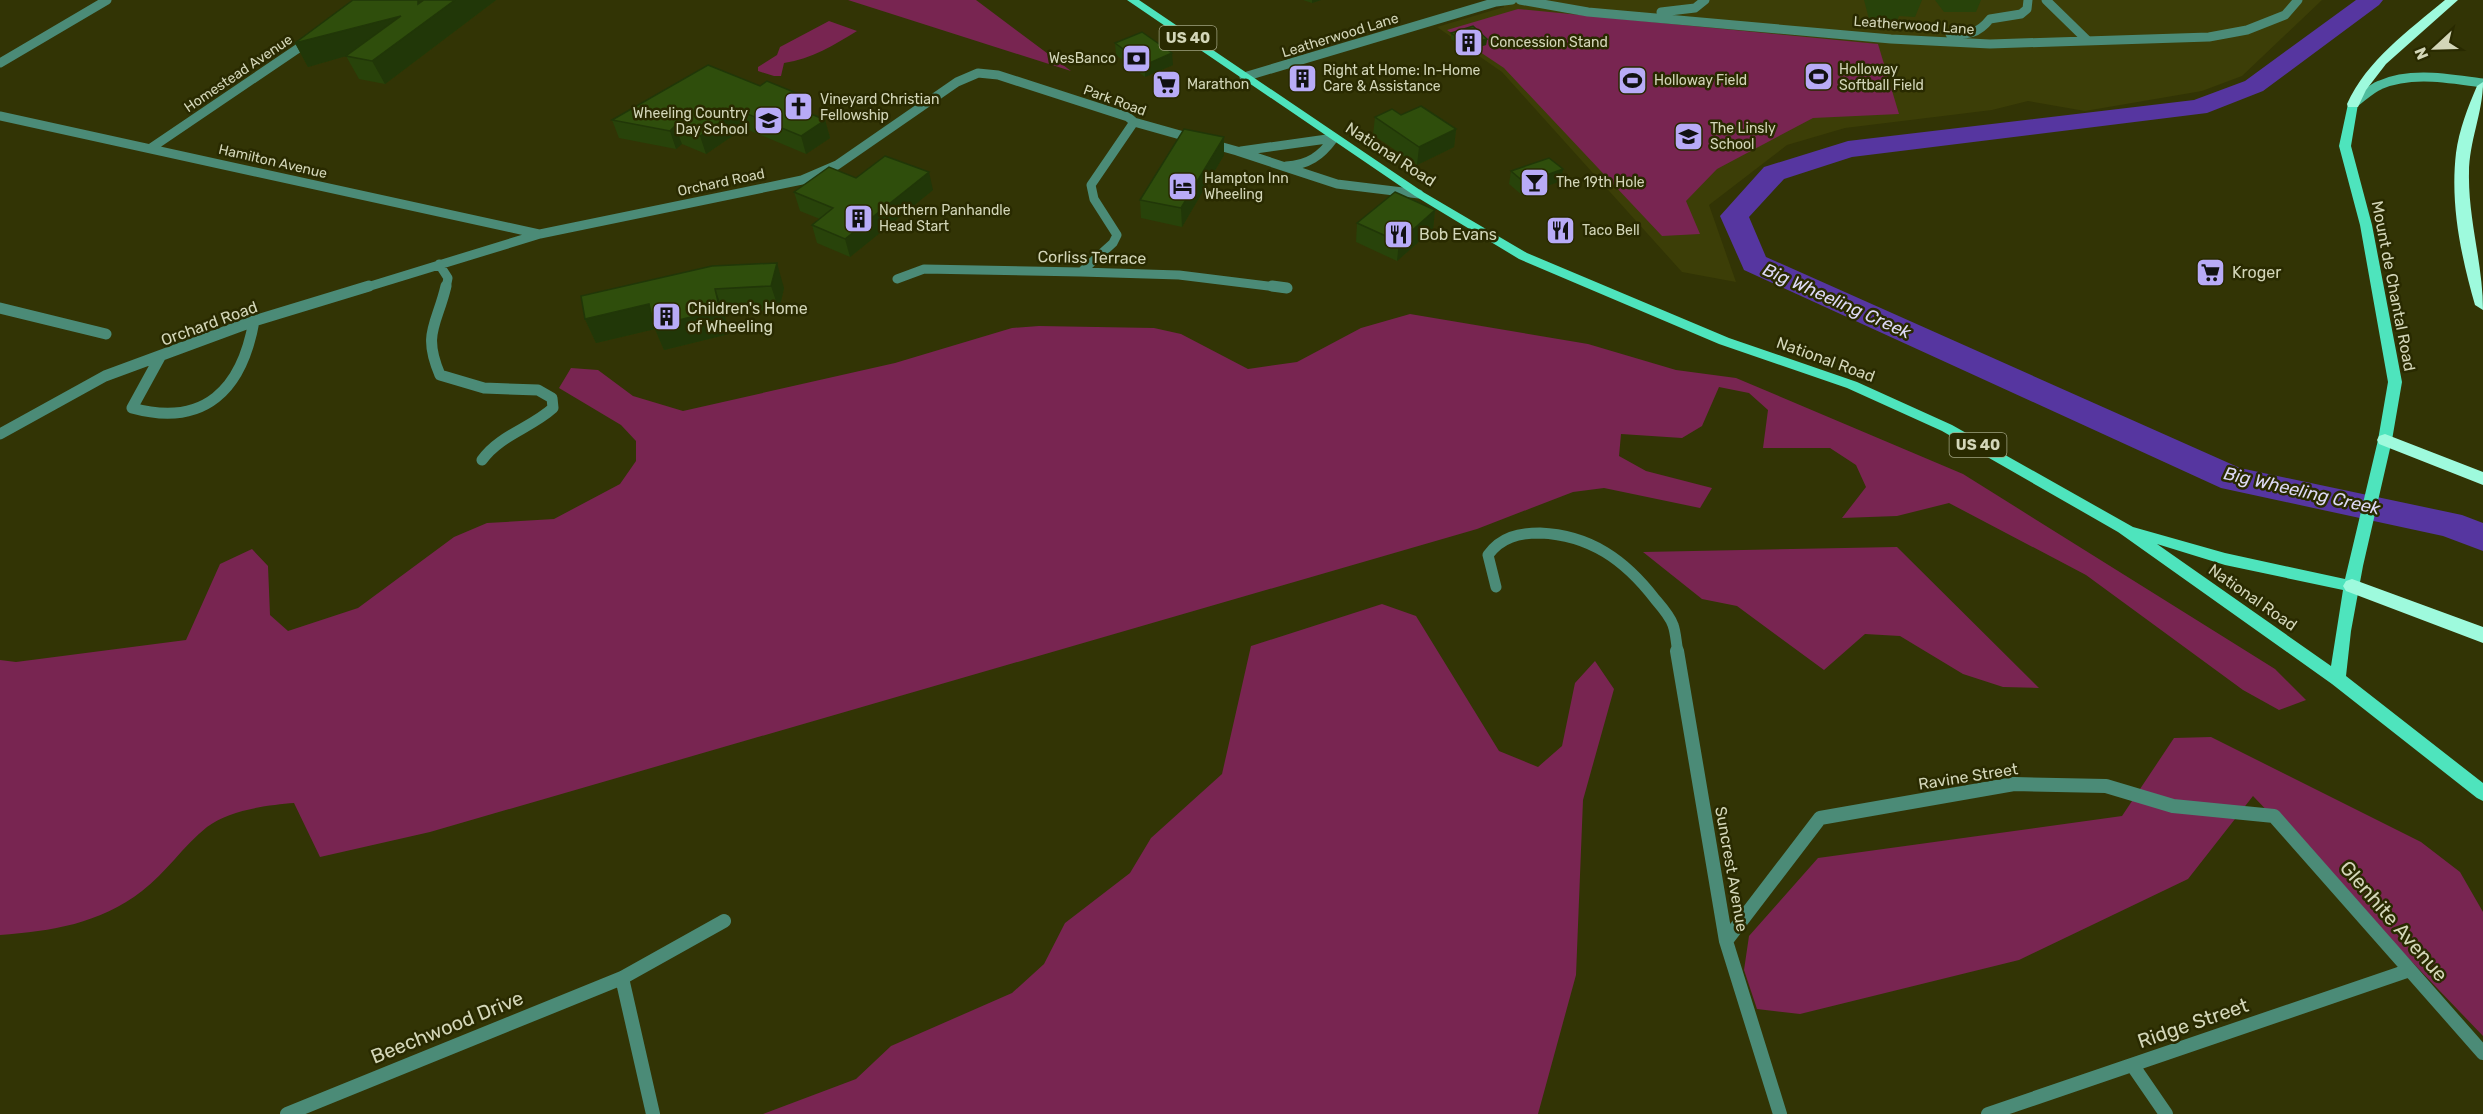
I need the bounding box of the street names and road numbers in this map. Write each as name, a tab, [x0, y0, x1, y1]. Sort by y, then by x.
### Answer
street label: Leatherwood Lane	[1280, 10, 1401, 61]
street label: Leatherwood Lane	[1853, 13, 1975, 38]
road number: US 40	[1160, 26, 1216, 50]
street label: Homestead Avenue	[181, 31, 296, 116]
street label: Park Road	[1081, 81, 1149, 120]
street label: National Road	[1342, 118, 1439, 191]
street label: Hamilton Avenue	[217, 141, 329, 182]
street label: Orchard Road	[676, 165, 766, 200]
street label: Mount de Chantal Road	[2368, 199, 2419, 373]
street label: Corliss Terrace	[1037, 247, 1147, 268]
street label: Orchard Road	[158, 297, 260, 350]
street label: National Road	[1774, 333, 1878, 386]
road number: US 40	[1950, 433, 2006, 457]
street label: National Road	[2205, 560, 2301, 635]
street label: Ravine Street	[1917, 759, 2019, 794]
street label: Suncrest Avenue	[1711, 805, 1752, 933]
street label: Glenhite Avenue	[2335, 856, 2453, 986]
street label: Beechwood Drive	[367, 985, 527, 1069]
street label: Ridge Street	[2134, 993, 2252, 1053]

